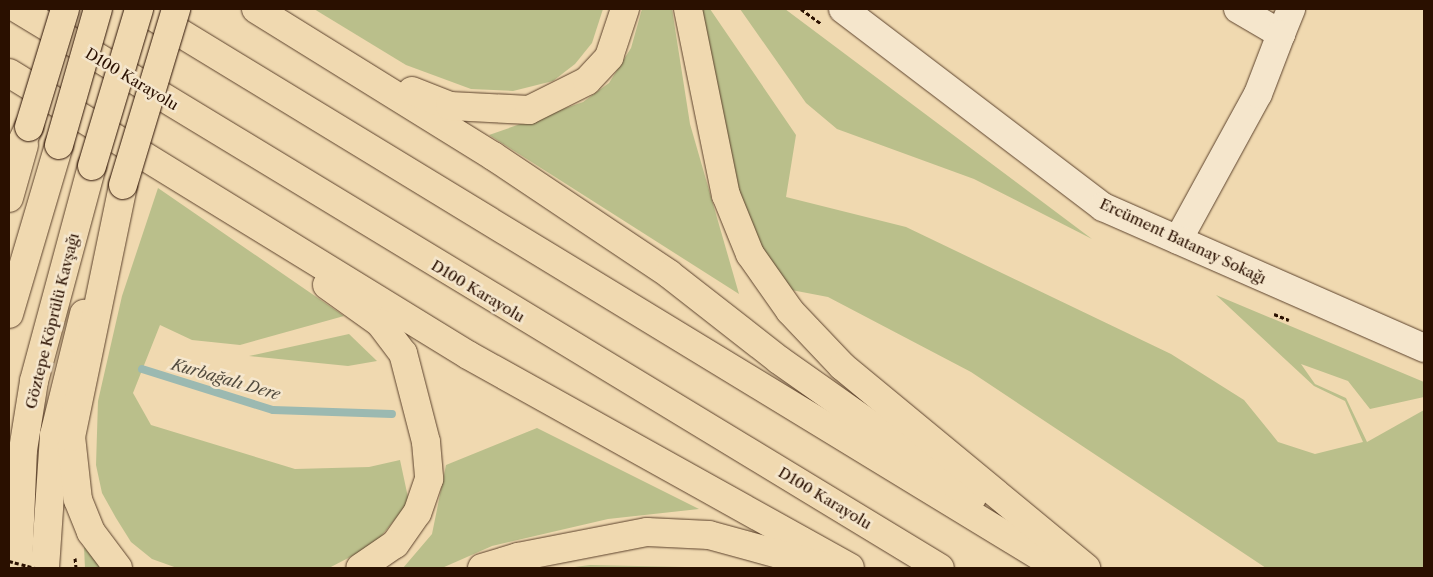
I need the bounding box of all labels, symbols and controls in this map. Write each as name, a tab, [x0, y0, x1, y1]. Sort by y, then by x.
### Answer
street label: D100 Karayolu	[82, 44, 182, 114]
street label: Ercüment Batanay Sokağı	[1097, 194, 1269, 288]
street label: Göztepe Köprülü Kavşağı	[21, 231, 83, 411]
street label: D100 Karayolu	[428, 256, 528, 326]
water label: Kurbağalı Dere	[170, 354, 282, 404]
street label: D100 Karayolu	[775, 463, 875, 533]

